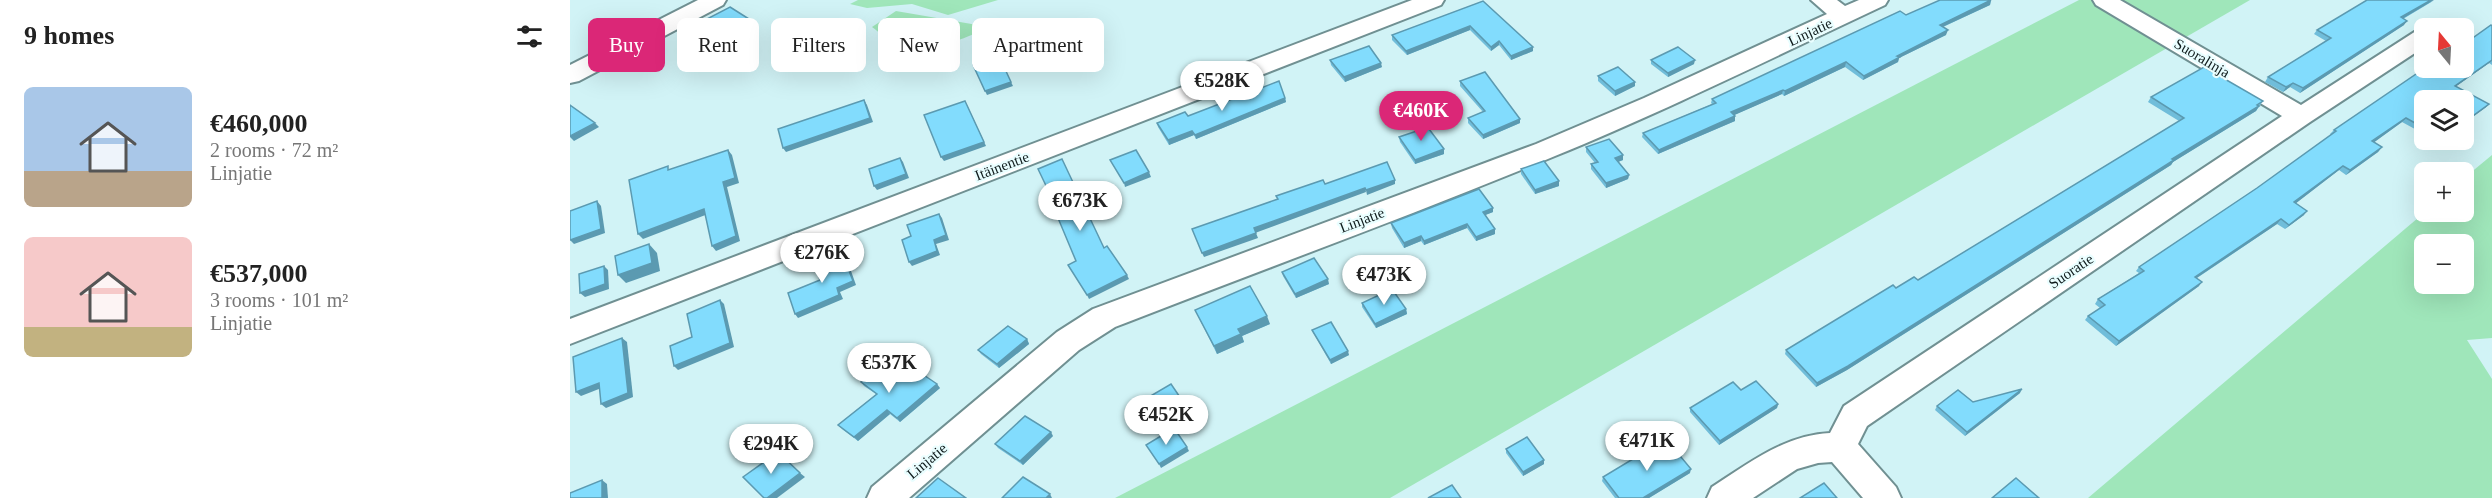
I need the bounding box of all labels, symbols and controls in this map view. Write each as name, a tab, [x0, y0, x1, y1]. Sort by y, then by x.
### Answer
street label: Linjatie	[1785, 15, 1835, 49]
chip: Buy	[588, 18, 665, 72]
chip: Rent	[677, 18, 759, 72]
chip: Filters	[771, 18, 866, 72]
chip: New	[878, 18, 960, 72]
chip: Apartment	[972, 18, 1104, 72]
north arrow	[2414, 18, 2474, 78]
map controls	[2414, 18, 2474, 294]
icon: filters	[513, 20, 546, 53]
text: 9 homes	[24, 21, 114, 50]
street label: Suoralinja	[2171, 35, 2233, 81]
pin: €528K	[1180, 61, 1264, 112]
text: €528K	[1194, 69, 1250, 91]
button: layers	[2414, 90, 2474, 150]
pin: €460K	[1379, 91, 1463, 142]
text: €460K	[1393, 99, 1449, 121]
text: €460,000	[210, 109, 308, 138]
icon: home	[72, 111, 144, 183]
text: 2 rooms · 72 m²	[210, 139, 338, 161]
street label: Itäinentie	[973, 148, 1032, 184]
text: Linjatie	[210, 162, 272, 184]
button: +	[2414, 162, 2474, 222]
pin: €673K	[1038, 181, 1122, 232]
text: €673K	[1052, 189, 1108, 211]
street label: Linjatie	[1337, 204, 1387, 236]
pin: €276K	[780, 233, 864, 284]
button: −	[2414, 234, 2474, 294]
text: €276K	[794, 241, 850, 263]
street label: Suoratie	[2046, 250, 2096, 292]
pin: €473K	[1342, 255, 1426, 306]
text: €537,000	[210, 259, 308, 288]
icon: home	[72, 261, 144, 333]
text: €473K	[1356, 263, 1412, 285]
text: 3 rooms · 101 m²	[210, 289, 348, 311]
text: Linjatie	[210, 312, 272, 334]
pin: €537K	[847, 343, 931, 394]
text: €537K	[861, 351, 917, 373]
pin: €452K	[1124, 395, 1208, 446]
text: €452K	[1138, 403, 1194, 425]
pin: €471K	[1605, 421, 1689, 472]
pin: €294K	[729, 424, 813, 475]
text: €471K	[1619, 429, 1675, 451]
text: €294K	[743, 432, 799, 454]
street label: Linjatie	[904, 440, 950, 482]

